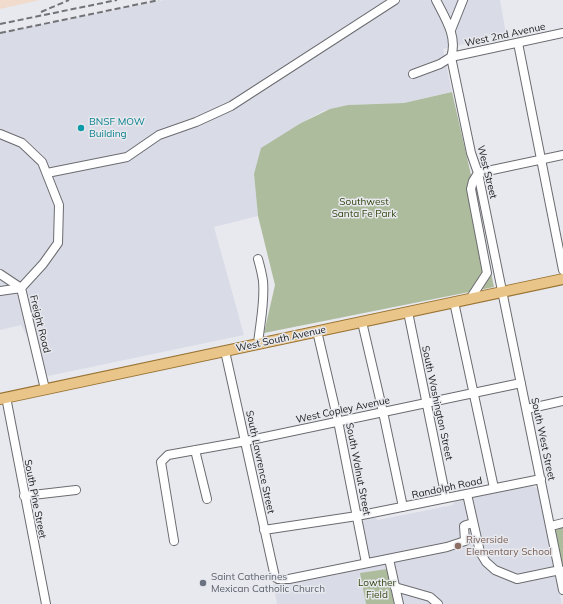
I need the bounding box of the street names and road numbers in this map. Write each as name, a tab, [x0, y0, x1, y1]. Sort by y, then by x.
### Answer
street label: West 2nd Avenue	[464, 21, 546, 49]
street label: West Street	[475, 144, 499, 200]
street label: Freight Road	[27, 294, 53, 354]
street label: West South Avenue	[235, 324, 327, 354]
street label: South Washington Street	[419, 345, 455, 461]
street label: West Copley Avenue	[295, 394, 391, 426]
street label: South West Street	[528, 397, 558, 481]
street label: South Lawrence Street	[243, 409, 277, 515]
street label: South Walnut Street	[343, 422, 373, 516]
street label: South Pine Street	[21, 459, 49, 539]
street label: Randolph Road	[411, 475, 483, 501]

